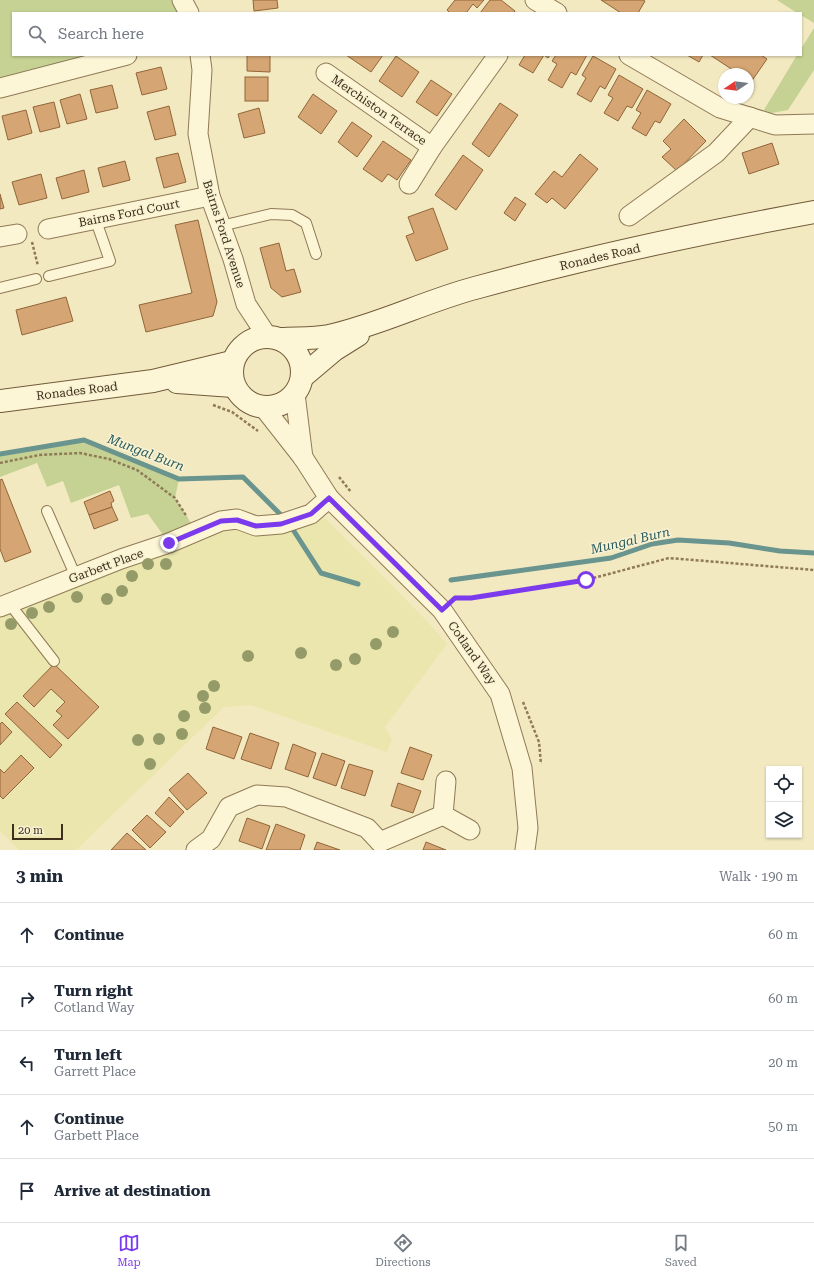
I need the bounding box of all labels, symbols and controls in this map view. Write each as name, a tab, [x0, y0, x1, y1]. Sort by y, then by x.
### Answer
search box	[12, 12, 802, 56]
icon: search	[26, 23, 48, 45]
text: Search here	[58, 25, 144, 43]
north arrow	[718, 68, 754, 104]
street label: Merchiston Terrace	[329, 72, 429, 148]
street label: Bairns Ford Avenue	[200, 178, 248, 290]
street label: Bairns Ford Court	[77, 196, 181, 230]
street label: Ronades Road	[558, 241, 642, 273]
street label: Ronades Road	[35, 379, 119, 403]
water label: Mungal Burn	[104, 431, 186, 474]
water label: Mungal Burn	[588, 524, 671, 557]
route end	[160, 534, 178, 552]
street label: Garbett Place	[67, 546, 146, 586]
route start	[577, 571, 595, 589]
street label: Cotland Way	[445, 619, 500, 688]
map controls	[766, 766, 802, 838]
button: locate	[766, 766, 802, 802]
button: layers	[766, 802, 802, 838]
scale bar	[12, 822, 63, 841]
text: 20 m	[18, 824, 43, 837]
text: 3 min	[16, 866, 63, 886]
text: Walk · 190 m	[719, 869, 798, 884]
icon: ahead	[16, 924, 38, 946]
text: Continue	[54, 926, 124, 944]
text: 60 m	[768, 927, 798, 942]
text: Turn right	[54, 982, 133, 1000]
icon: right	[16, 988, 38, 1010]
text: 60 m	[768, 991, 798, 1006]
text: Cotland Way	[54, 1000, 134, 1015]
text: Turn left	[54, 1046, 122, 1064]
icon: left	[16, 1052, 38, 1074]
text: 20 m	[768, 1055, 798, 1070]
text: Garrett Place	[54, 1064, 136, 1079]
text: Continue	[54, 1110, 124, 1128]
icon: ahead	[16, 1116, 38, 1138]
text: 50 m	[768, 1119, 798, 1134]
text: Garbett Place	[54, 1128, 139, 1143]
icon: arrive	[16, 1180, 38, 1202]
text: Arrive at destination	[54, 1182, 210, 1200]
tab: Map	[117, 1232, 141, 1269]
tab: Directions	[375, 1232, 431, 1269]
tab: Saved	[665, 1232, 697, 1269]

